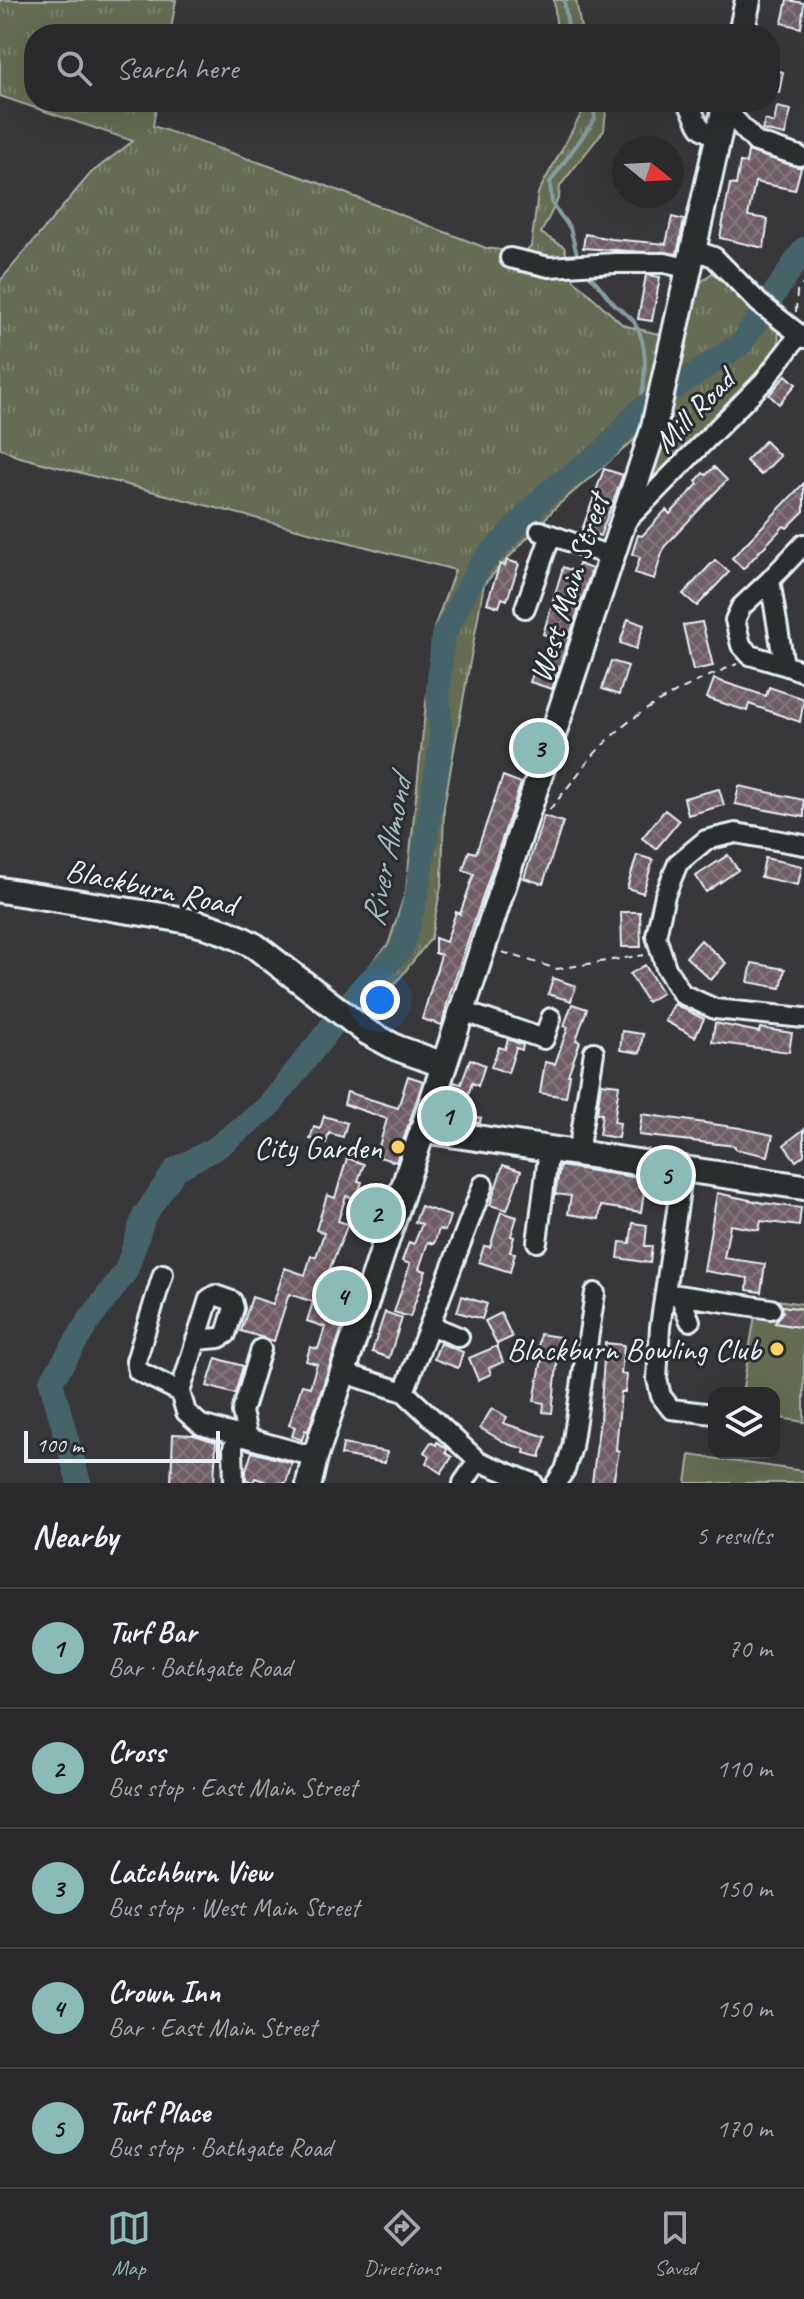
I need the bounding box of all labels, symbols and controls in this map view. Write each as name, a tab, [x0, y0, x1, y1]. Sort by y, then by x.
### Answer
search box	[24, 24, 780, 112]
icon: search	[52, 46, 96, 90]
text: Search here	[116, 49, 238, 87]
north arrow	[612, 136, 684, 208]
street label: Mill Road	[644, 357, 747, 462]
street label: West Main Street	[519, 485, 620, 687]
pin: 3	[513, 718, 565, 778]
water label: River Almond	[351, 765, 423, 930]
street label: Blackburn Road	[62, 849, 244, 926]
your location	[360, 980, 400, 1020]
pin: 1	[421, 1086, 473, 1146]
place label: City Garden	[254, 1127, 383, 1168]
marker: City Garden	[389, 1138, 407, 1156]
pin: 5	[640, 1145, 692, 1205]
pin: 2	[350, 1183, 402, 1243]
pin: 4	[316, 1266, 368, 1326]
place label: Blackburn Bowling Club	[507, 1329, 763, 1370]
marker: Blackburn Bowling Club	[768, 1340, 786, 1358]
map controls	[708, 1387, 780, 1459]
button: layers	[708, 1387, 780, 1459]
scale bar	[24, 1427, 220, 1463]
text: 100 m	[36, 1431, 83, 1459]
text: Nearby	[32, 1514, 118, 1557]
text: 5 results	[696, 1519, 772, 1552]
text: Turf Bar	[108, 1613, 196, 1651]
text: 1	[52, 1632, 64, 1665]
text: 70 m	[728, 1632, 772, 1665]
text: Bar · Bathgate Road	[108, 1651, 292, 1684]
text: Cross	[108, 1733, 165, 1771]
text: 2	[52, 1752, 64, 1785]
text: 110 m	[716, 1752, 772, 1785]
text: Bus stop · East Main Street	[108, 1771, 357, 1804]
text: Latchburn View	[108, 1853, 271, 1891]
text: 3	[52, 1872, 64, 1905]
text: 150 m	[716, 1872, 772, 1905]
text: Bus stop · West Main Street	[108, 1891, 359, 1924]
text: Crown Inn	[108, 1973, 220, 2011]
text: 4	[52, 1992, 64, 2025]
text: 150 m	[716, 1992, 772, 2025]
text: Bar · East Main Street	[108, 2011, 317, 2044]
text: Turf Place	[108, 2093, 210, 2131]
text: 5	[52, 2112, 64, 2145]
text: 170 m	[716, 2112, 772, 2145]
text: Bus stop · Bathgate Road	[108, 2131, 332, 2164]
tab: Map	[107, 2206, 151, 2282]
tab: Directions	[364, 2206, 440, 2282]
tab: Saved	[653, 2206, 697, 2282]

